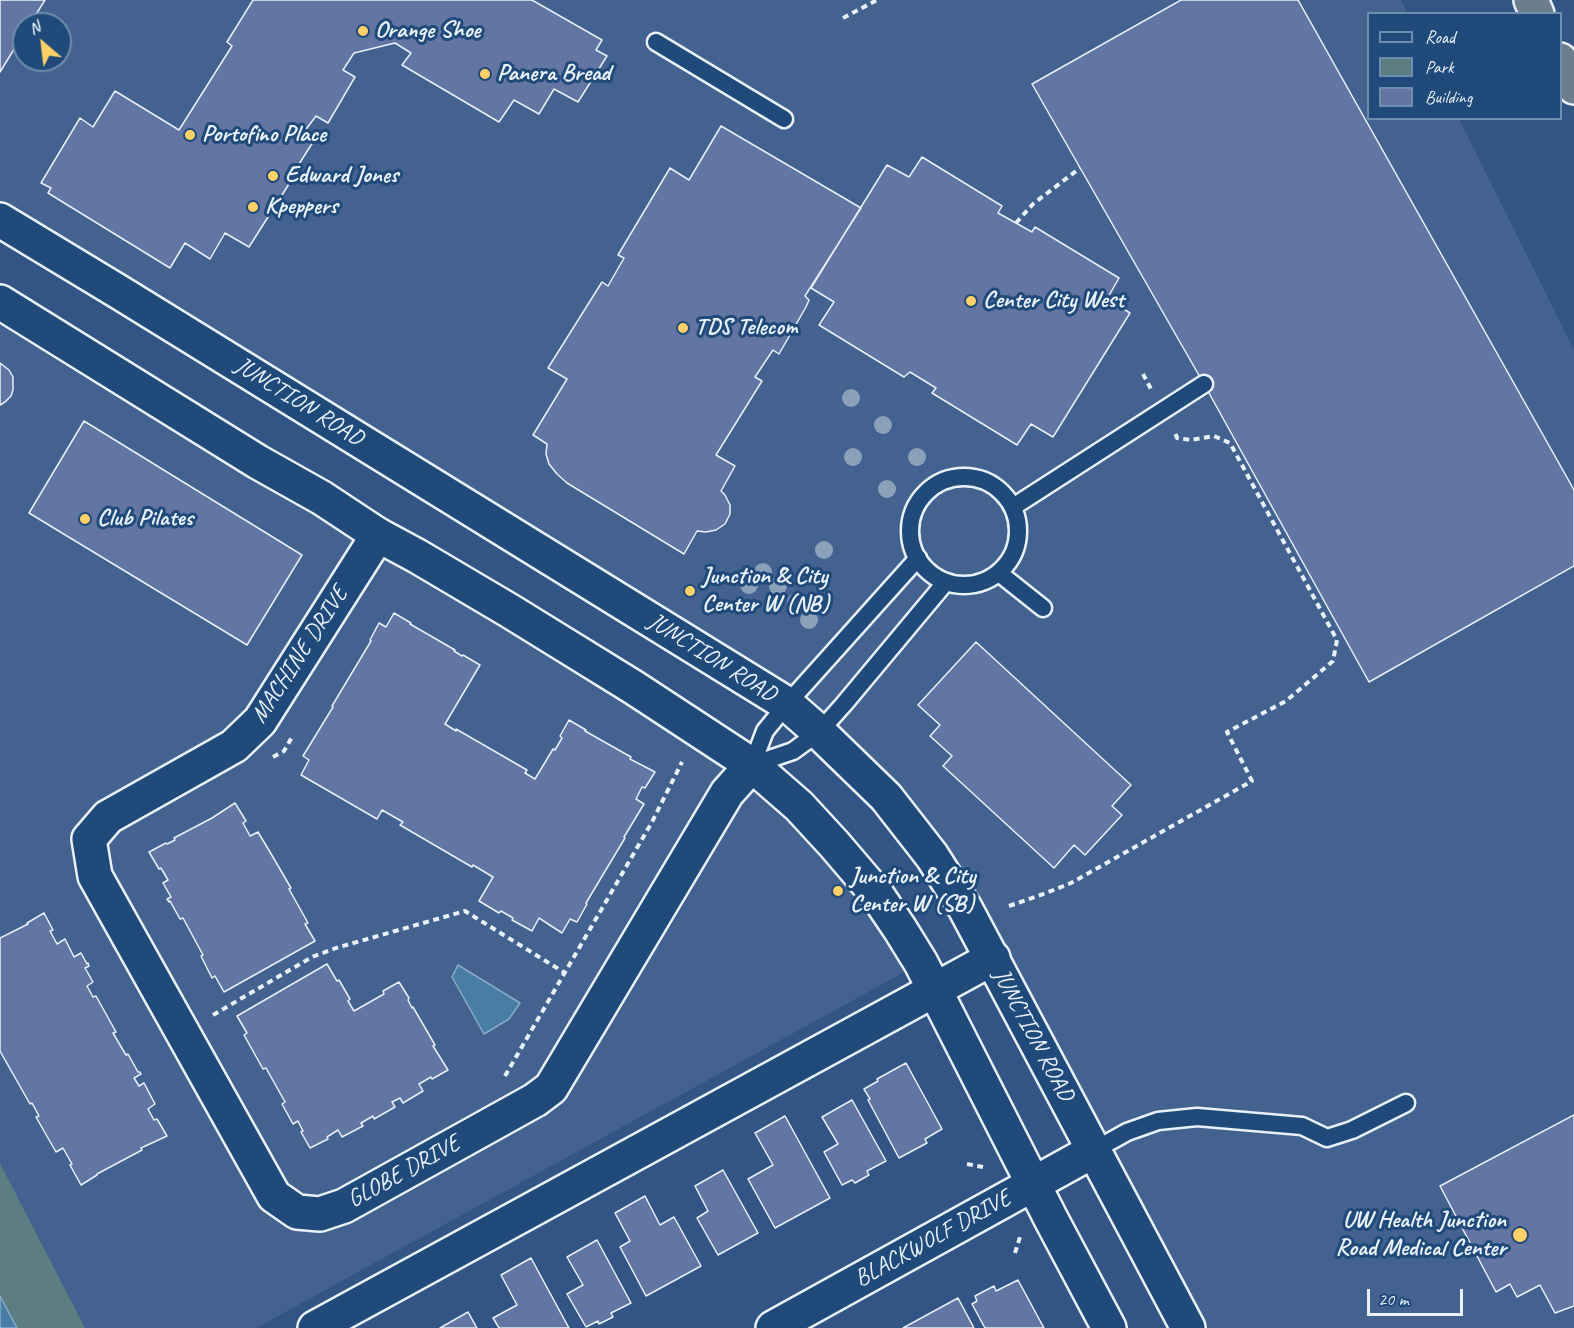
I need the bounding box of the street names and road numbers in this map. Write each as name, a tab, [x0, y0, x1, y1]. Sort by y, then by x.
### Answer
street label: JUNCTION ROAD	[229, 351, 369, 453]
street label: MACHINE DRIVE	[245, 581, 355, 729]
street label: JUNCTION ROAD	[642, 607, 782, 709]
street label: JUNCTION ROAD	[986, 964, 1080, 1106]
street label: GLOBE DRIVE	[343, 1129, 465, 1215]
street label: BLACKWOLF DRIVE	[850, 1184, 1016, 1294]

